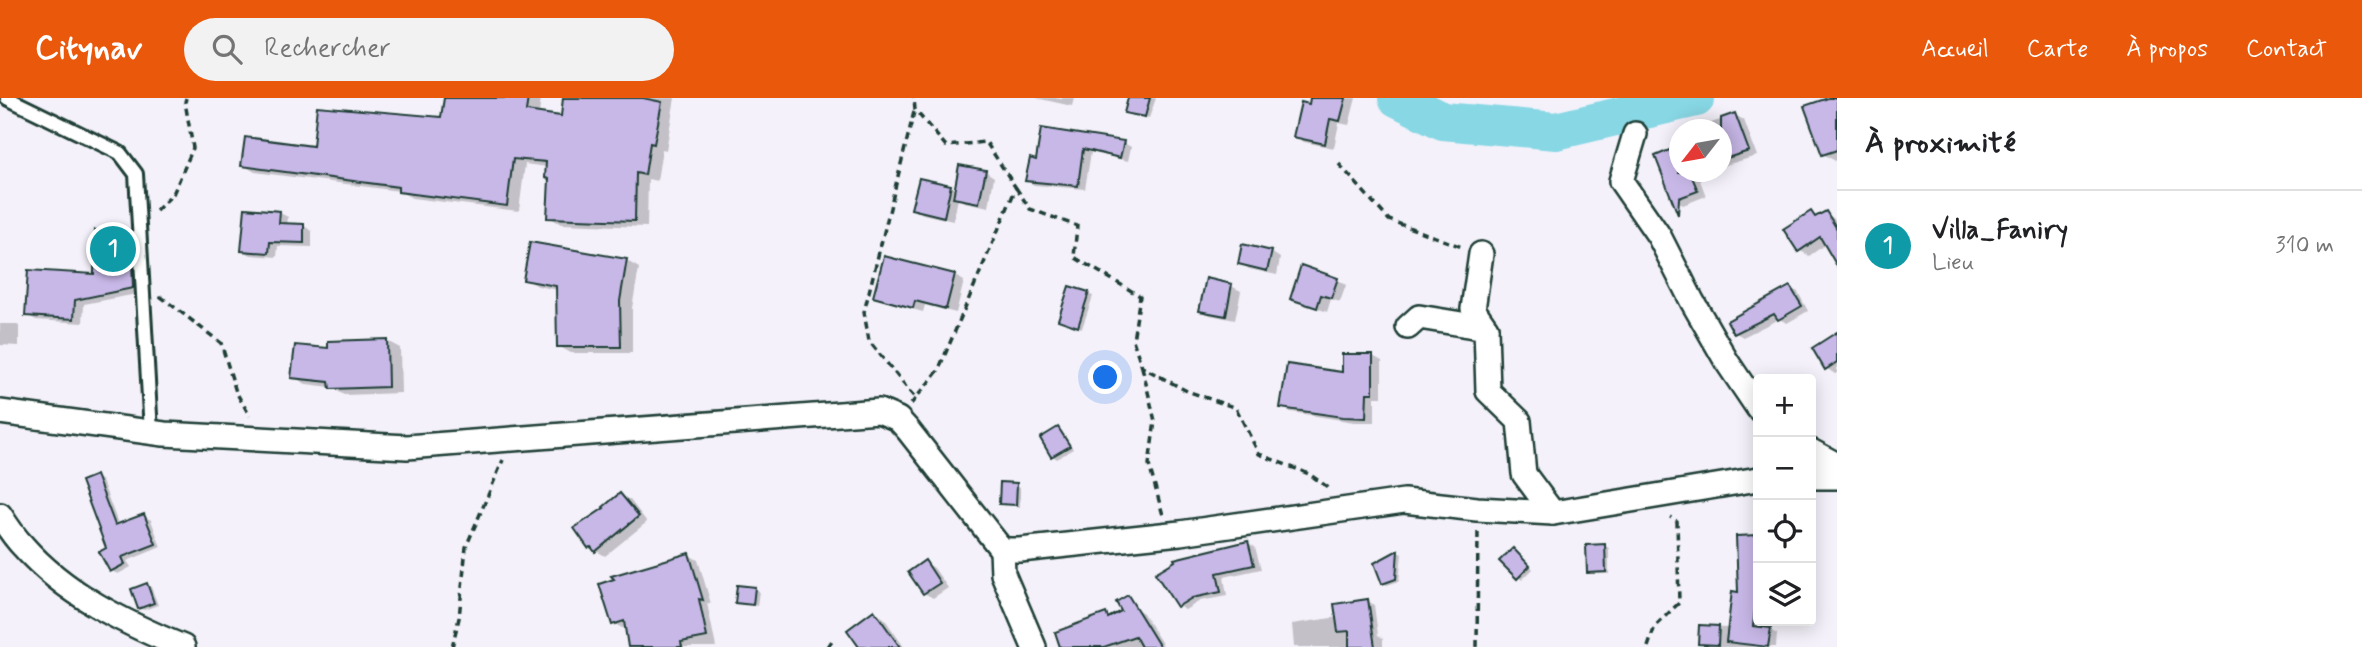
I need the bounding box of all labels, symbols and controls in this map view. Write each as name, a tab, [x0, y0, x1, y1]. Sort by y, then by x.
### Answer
search box	[184, 18, 674, 81]
text: Citynav	[35, 27, 142, 71]
icon: search	[208, 30, 246, 68]
text: Rechercher	[264, 32, 391, 66]
text: Accueil	[1921, 34, 1989, 65]
text: Carte	[2027, 34, 2088, 65]
text: À propos	[2126, 34, 2208, 65]
text: Contact	[2246, 34, 2327, 65]
north arrow	[1669, 119, 1732, 182]
text: À proximité	[1865, 124, 2016, 163]
text: Villa_Faniry	[1932, 214, 2068, 248]
pin: 1	[90, 223, 136, 275]
text: 1	[1883, 231, 1893, 261]
text: 310 m	[2275, 231, 2334, 261]
text: Lieu	[1932, 248, 1974, 278]
your location	[1088, 360, 1122, 394]
map controls	[1753, 374, 1816, 626]
button: +	[1753, 374, 1816, 437]
button: −	[1753, 437, 1816, 500]
button: locate	[1753, 500, 1816, 563]
button: layers	[1753, 563, 1816, 626]

